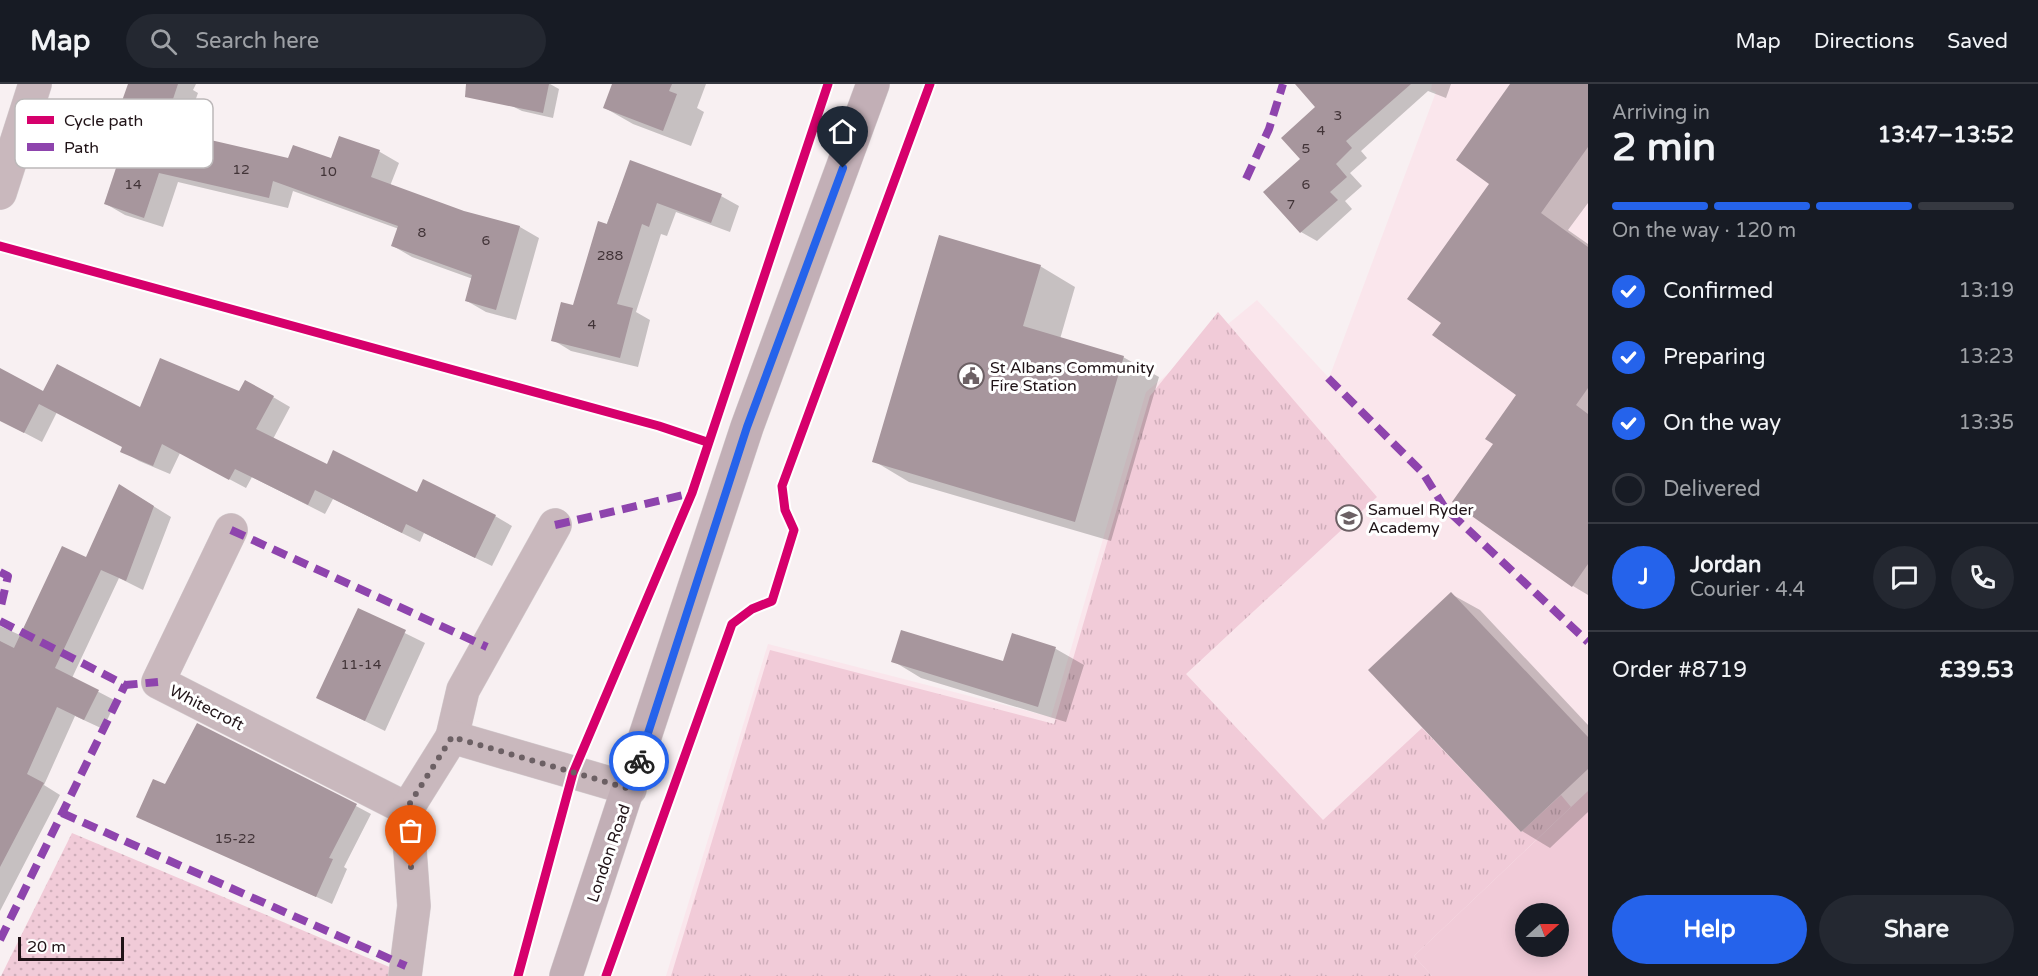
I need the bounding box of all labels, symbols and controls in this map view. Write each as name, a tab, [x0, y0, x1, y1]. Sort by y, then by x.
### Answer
search box	[126, 14, 546, 68]
text: Map	[30, 24, 90, 58]
icon: search	[147, 25, 180, 58]
text: Search here	[195, 28, 319, 54]
text: Map	[1735, 29, 1781, 54]
text: Directions	[1814, 29, 1914, 54]
text: Saved	[1947, 29, 2008, 54]
legend	[15, 99, 213, 168]
text: Arriving in	[1612, 101, 1710, 125]
pin	[817, 106, 868, 168]
house number: 3	[1334, 107, 1342, 124]
text: Cycle path	[64, 111, 143, 131]
icon: home	[826, 115, 859, 148]
house number: 4	[1317, 122, 1326, 139]
text: 13:47–13:52	[1877, 122, 2014, 148]
text: 2 min	[1612, 124, 1716, 171]
text: Path	[64, 138, 99, 158]
house number: 5	[1302, 140, 1310, 157]
house number: 12	[232, 161, 250, 178]
house number: 10	[319, 163, 337, 180]
house number: 14	[124, 176, 142, 193]
house number: 6	[1302, 176, 1311, 193]
house number: 7	[1287, 196, 1295, 213]
text: On the way · 120 m	[1612, 219, 1796, 243]
house number: 8	[418, 224, 427, 241]
house number: 6	[482, 232, 491, 249]
house number: 288	[597, 247, 623, 264]
icon: check	[1612, 275, 1645, 308]
text: Confirmed	[1663, 278, 1773, 304]
text: 13:19	[1959, 279, 2014, 303]
house number: 4	[588, 316, 597, 333]
icon: check	[1612, 341, 1645, 374]
text: Preparing	[1663, 344, 1766, 370]
text: 13:23	[1959, 345, 2014, 369]
place label: St Albans Community Fire Station	[990, 358, 1155, 396]
public building icon: St Albans Community Fire Station	[956, 361, 986, 391]
icon: check	[1612, 407, 1645, 440]
text: On the way	[1663, 410, 1781, 436]
text: 13:35	[1959, 411, 2014, 435]
text: Delivered	[1663, 476, 1761, 502]
place label: Samuel Ryder Academy	[1368, 500, 1474, 538]
school or university icon: Samuel Ryder Academy	[1334, 503, 1364, 533]
button: chat	[1873, 546, 1936, 609]
button: phone	[1951, 546, 2014, 609]
text: Jordan	[1690, 552, 1761, 578]
text: J	[1638, 564, 1649, 590]
text: Courier · 4.4	[1690, 578, 1805, 602]
house number: 11-14	[341, 656, 382, 673]
text: Order #8719	[1612, 657, 1747, 683]
text: £39.53	[1940, 657, 2014, 683]
street label: Whitecroft	[166, 681, 247, 735]
courier	[609, 731, 669, 791]
icon: bike	[623, 745, 656, 778]
street label: London Road	[583, 802, 635, 905]
pin	[385, 805, 436, 867]
icon: bag	[394, 814, 427, 847]
house number: 15-22	[215, 830, 255, 847]
button: Help	[1612, 895, 1807, 964]
button: Share	[1819, 895, 2014, 964]
north arrow	[1515, 903, 1569, 957]
map controls	[1515, 903, 1569, 957]
scale bar	[18, 934, 124, 962]
text: 20 m	[27, 937, 66, 957]

